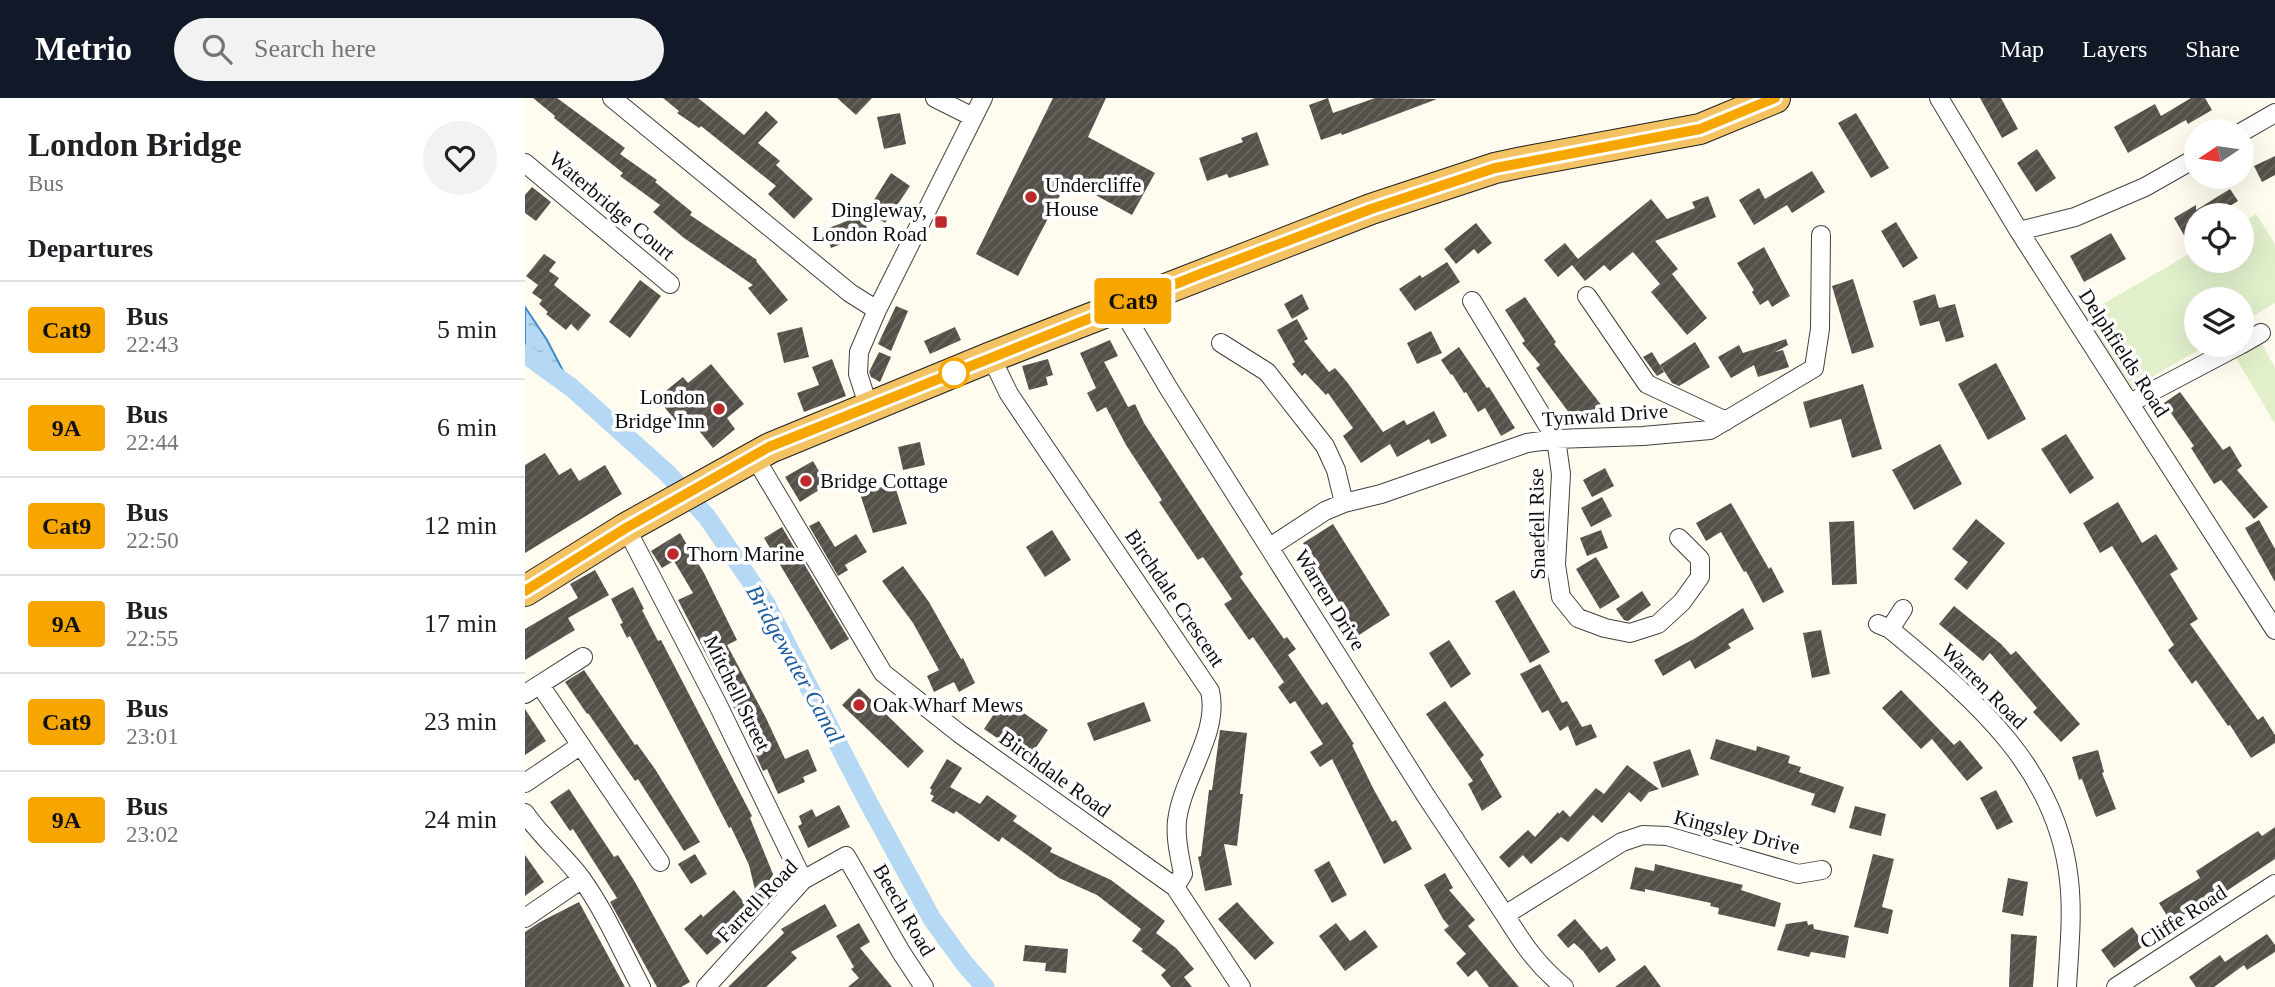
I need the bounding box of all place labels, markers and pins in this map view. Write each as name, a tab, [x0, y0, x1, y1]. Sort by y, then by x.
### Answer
place label: Undercliffe House	[1045, 173, 1141, 221]
marker: Undercliffe House	[1023, 189, 1039, 205]
place label: Dingleway, London Road	[812, 198, 927, 246]
marker: Dingleway, London Road	[933, 214, 949, 230]
unlabelled marker	[939, 358, 969, 388]
place label: London Bridge Inn	[615, 385, 705, 433]
marker: London Bridge Inn	[711, 401, 727, 417]
place label: Bridge Cottage	[820, 469, 948, 493]
marker: Bridge Cottage	[798, 473, 814, 489]
place label: Thorn Marine	[687, 542, 804, 566]
marker: Thorn Marine	[665, 546, 681, 562]
place label: Oak Wharf Mews	[873, 693, 1023, 717]
marker: Oak Wharf Mews	[851, 697, 867, 713]

